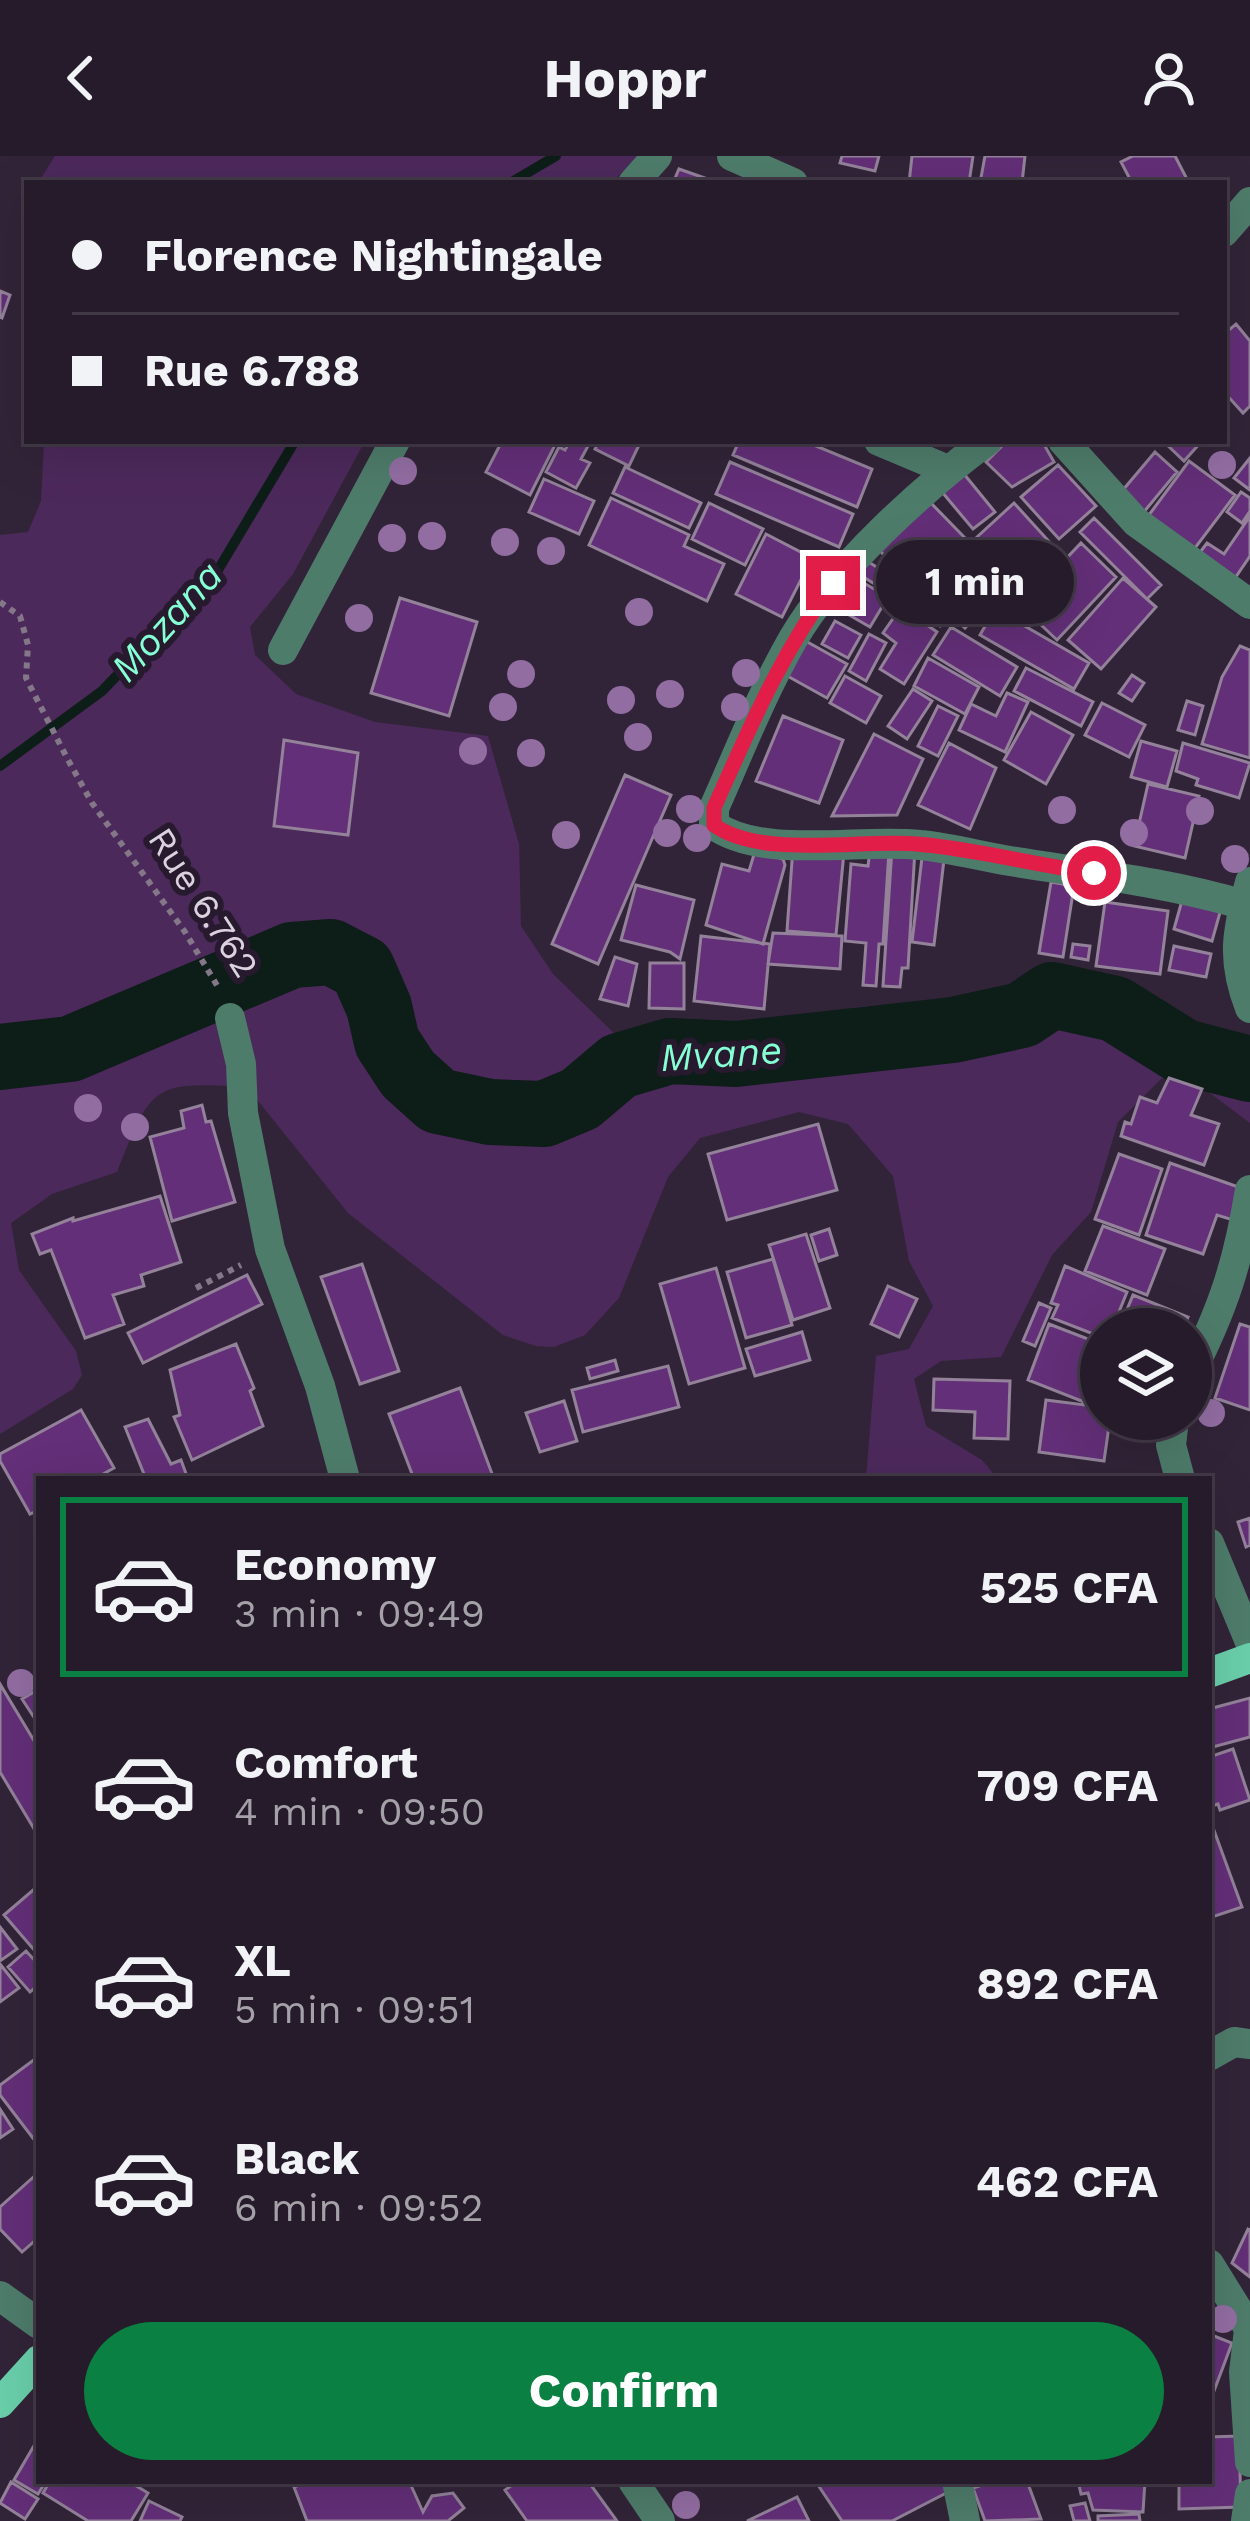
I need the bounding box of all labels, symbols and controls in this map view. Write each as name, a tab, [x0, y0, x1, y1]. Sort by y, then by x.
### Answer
icon: back	[48, 45, 114, 111]
icon: person	[1136, 45, 1202, 111]
text: Hoppr	[543, 47, 707, 110]
text: Florence Nightingale	[144, 229, 603, 282]
text: Rue 6.788	[144, 344, 360, 397]
callout: 1 min	[875, 541, 1073, 625]
water label: Mozana	[101, 552, 232, 690]
route end	[806, 556, 860, 610]
text: 1 min	[925, 559, 1025, 604]
street label: Rue 6.762	[139, 820, 267, 985]
route start	[1067, 846, 1121, 900]
water label: Mvane	[659, 1027, 784, 1080]
map controls	[1080, 1308, 1212, 1440]
button: layers	[1080, 1308, 1212, 1440]
icon: car	[90, 1533, 198, 1641]
text: Economy	[234, 1538, 436, 1591]
text: 525 CFA	[980, 1561, 1158, 1614]
text: 3 min · 09:49	[234, 1591, 485, 1636]
icon: car	[90, 1731, 198, 1839]
text: Comfort	[234, 1736, 418, 1789]
text: 709 CFA	[976, 1759, 1158, 1812]
text: 4 min · 09:50	[234, 1789, 485, 1834]
icon: car	[90, 1929, 198, 2037]
text: XL	[234, 1934, 291, 1987]
text: 892 CFA	[977, 1957, 1158, 2010]
text: 5 min · 09:51	[234, 1987, 475, 2032]
icon: car	[90, 2127, 198, 2235]
text: Black	[234, 2132, 359, 2185]
text: 462 CFA	[976, 2155, 1158, 2208]
text: 6 min · 09:52	[234, 2185, 483, 2230]
button: Confirm	[84, 2322, 1164, 2460]

